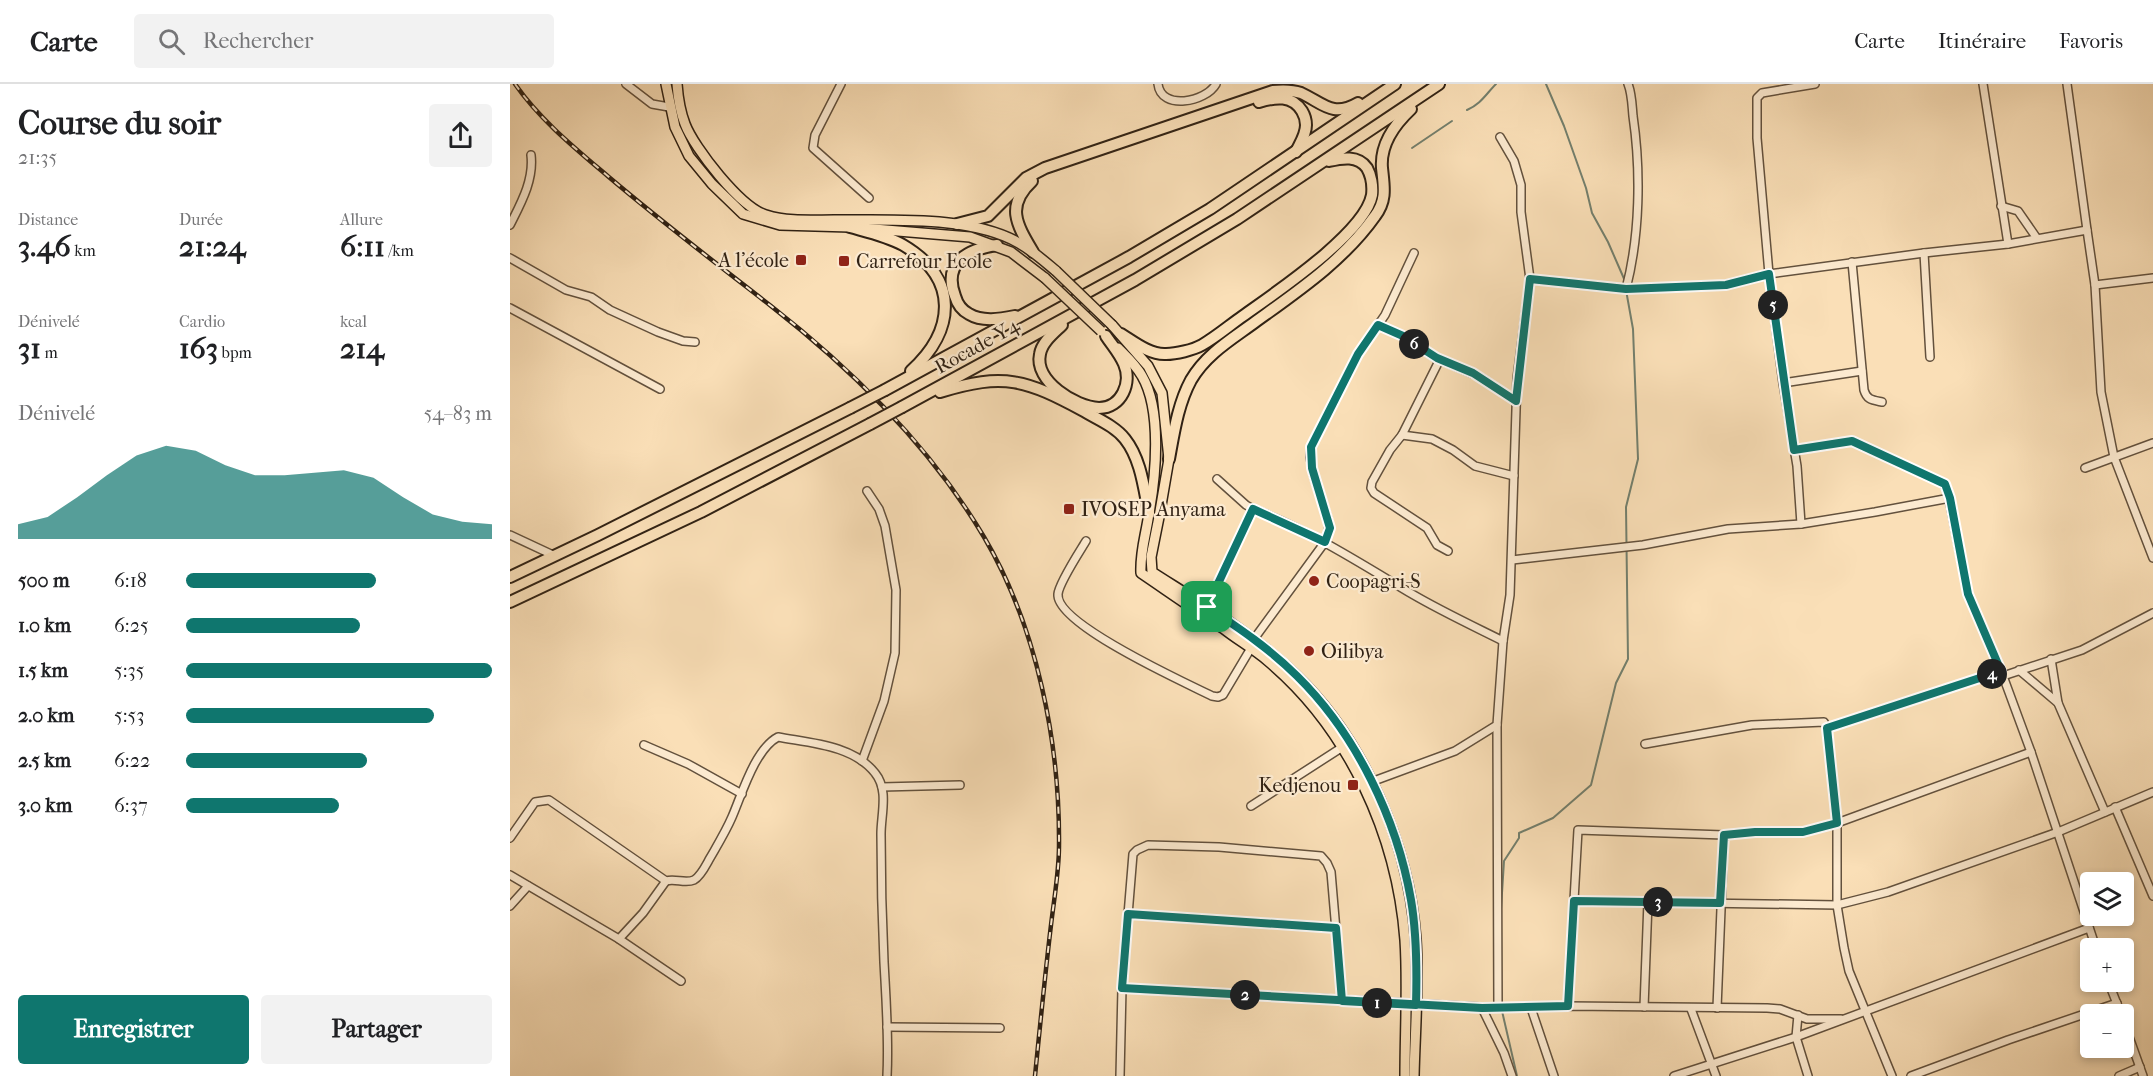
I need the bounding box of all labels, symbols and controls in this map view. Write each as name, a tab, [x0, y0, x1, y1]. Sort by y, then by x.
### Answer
search box	[134, 14, 554, 68]
text: Carte	[30, 25, 98, 58]
icon: search	[155, 25, 188, 58]
text: Rechercher	[203, 28, 313, 54]
text: Carte	[1854, 29, 1905, 53]
text: Itinéraire	[1938, 29, 2026, 53]
text: Favoris	[2059, 29, 2123, 53]
text: Course du soir	[18, 104, 221, 143]
button: share	[429, 104, 492, 167]
text: 21:35	[18, 146, 57, 169]
text: Distance	[18, 210, 78, 229]
text: Durée	[179, 210, 223, 229]
text: Allure	[340, 210, 383, 229]
text: 3.46	[18, 229, 71, 264]
text: 21:24	[179, 229, 246, 264]
text: 6:11	[340, 229, 385, 264]
text: km	[71, 241, 96, 260]
text: /km	[385, 241, 414, 260]
place label: A l'école	[717, 249, 789, 272]
place label: Carrefour Ecole	[856, 250, 992, 273]
marker: A l'école	[794, 253, 808, 267]
marker: Carrefour Ecole	[837, 254, 851, 268]
pin: 5	[1758, 290, 1788, 320]
text: 5	[1770, 295, 1776, 314]
text: Dénivelé	[18, 312, 80, 331]
text: Cardio	[179, 312, 225, 331]
text: kcal	[340, 312, 367, 331]
street label: Rocade Y4	[931, 313, 1024, 379]
pin: 6	[1399, 329, 1429, 359]
text: 31	[18, 331, 41, 366]
text: 163	[179, 331, 218, 366]
text: 214	[340, 331, 384, 366]
text: 6	[1410, 334, 1418, 353]
text: m	[41, 343, 58, 362]
text: bpm	[218, 343, 252, 362]
text: Dénivelé	[18, 402, 95, 425]
text: 54–83 m	[424, 402, 492, 425]
place label: IVOSEP Anyama	[1081, 498, 1226, 521]
marker: IVOSEP Anyama	[1062, 502, 1076, 516]
text: 500 m	[18, 569, 70, 592]
text: 6:18	[114, 569, 147, 592]
place label: Coopagri-S	[1326, 570, 1421, 593]
marker: Coopagri-S	[1307, 574, 1321, 588]
pin	[1181, 581, 1232, 632]
icon: arrive	[1190, 590, 1223, 623]
text: 1.0 km	[18, 614, 71, 637]
text: 6:25	[114, 614, 149, 637]
place label: Oilibya	[1321, 640, 1384, 663]
marker: Oilibya	[1302, 644, 1316, 658]
text: 1.5 km	[18, 659, 68, 682]
text: 5:35	[114, 659, 144, 682]
pin: 4	[1977, 659, 2007, 689]
text: 4	[1987, 664, 1997, 683]
text: 2.0 km	[18, 704, 74, 727]
text: 5:53	[114, 704, 144, 727]
text: 2.5 km	[18, 749, 71, 772]
text: 6:22	[114, 749, 150, 772]
place label: Kedjenou	[1258, 774, 1342, 797]
marker: Kedjenou	[1346, 778, 1360, 792]
text: 3.0 km	[18, 794, 72, 817]
text: 6:37	[114, 794, 148, 817]
map controls	[2080, 872, 2134, 1058]
button: layers	[2080, 872, 2134, 926]
pin: 3	[1643, 887, 1673, 917]
text: 3	[1655, 892, 1661, 911]
button: +	[2080, 938, 2134, 992]
pin: 2	[1230, 980, 1260, 1010]
text: 2	[1241, 985, 1249, 1004]
pin: 1	[1362, 988, 1392, 1018]
text: 1	[1374, 993, 1380, 1012]
button: Enregistrer	[18, 995, 249, 1064]
button: Partager	[261, 995, 492, 1064]
button: −	[2080, 1004, 2134, 1058]

